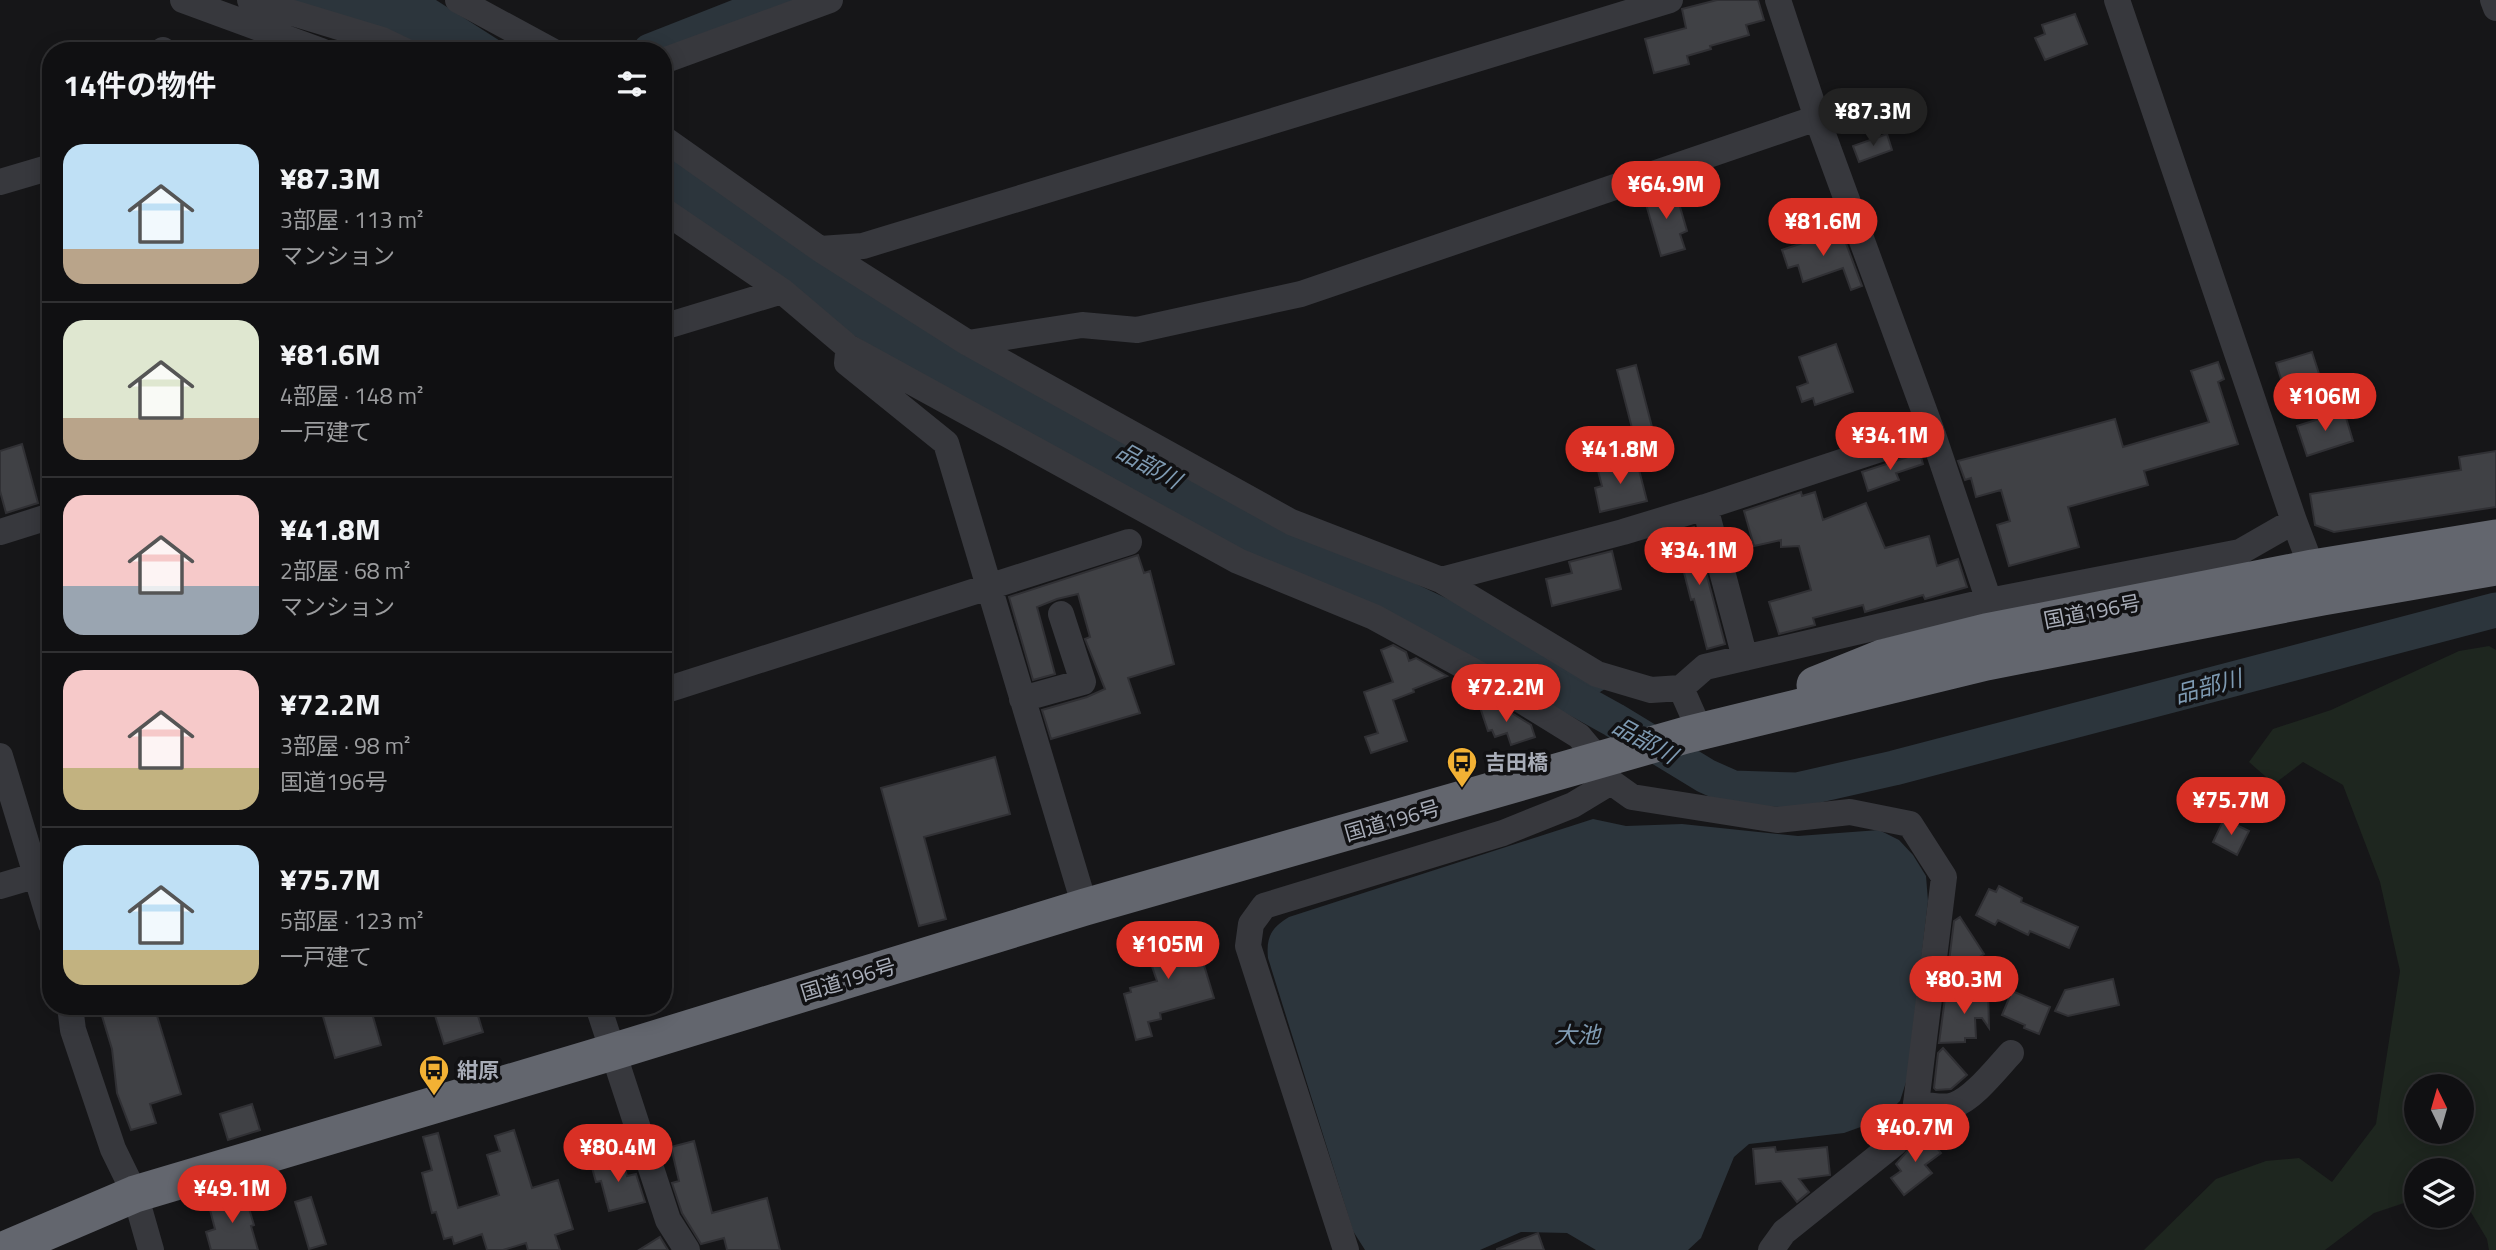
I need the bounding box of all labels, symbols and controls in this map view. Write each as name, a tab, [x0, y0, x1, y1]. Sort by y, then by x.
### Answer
text: 14件の物件	[63, 62, 217, 108]
icon: filters	[613, 65, 651, 103]
pin: ¥87.3M	[1816, 88, 1930, 148]
text: ¥87.3M	[1834, 93, 1912, 128]
text: ¥87.3M	[280, 155, 381, 201]
pin: ¥64.9M	[1609, 162, 1723, 221]
text: ¥64.9M	[1627, 166, 1705, 201]
icon: home	[119, 172, 203, 256]
pin: ¥81.6M	[1766, 198, 1880, 258]
text: 3部屋 · 113 m²	[280, 202, 423, 237]
text: ¥81.6M	[1784, 203, 1862, 238]
text: マンション	[280, 238, 395, 273]
text: ¥81.6M	[280, 331, 381, 377]
icon: home	[119, 348, 203, 432]
pin: ¥106M	[2276, 374, 2374, 433]
text: 4部屋 · 148 m²	[280, 378, 423, 413]
text: ¥106M	[2289, 378, 2361, 413]
pin: ¥34.1M	[1833, 412, 1947, 472]
text: 一戸建て	[280, 414, 372, 449]
text: ¥34.1M	[1851, 417, 1929, 452]
pin: ¥41.8M	[1563, 426, 1677, 486]
text: ¥41.8M	[1581, 431, 1659, 466]
water label: 品部川	[1110, 433, 1190, 498]
text: ¥41.8M	[280, 506, 381, 552]
icon: home	[119, 523, 203, 607]
pin: ¥34.1M	[1642, 528, 1756, 587]
text: ¥34.1M	[1660, 532, 1738, 567]
text: 2部屋 · 68 m²	[280, 553, 410, 588]
street label: 国道196号	[2041, 586, 2143, 636]
text: マンション	[280, 589, 395, 624]
water label: 品部川	[2170, 659, 2249, 712]
pin: ¥72.2M	[1449, 664, 1563, 724]
text: ¥72.2M	[1467, 669, 1545, 704]
text: ¥72.2M	[280, 681, 381, 727]
icon: home	[119, 698, 203, 782]
water label: 品部川	[1606, 708, 1686, 773]
text: 3部屋 · 98 m²	[280, 728, 410, 763]
bus stop icon: 吉田橋	[1445, 745, 1479, 789]
place label: 吉田橋	[1485, 746, 1548, 778]
text: 国道196号	[280, 764, 388, 799]
pin: ¥75.7M	[2174, 778, 2288, 837]
text: ¥75.7M	[2192, 782, 2270, 817]
street label: 国道196号	[1340, 791, 1444, 849]
text: ¥75.7M	[280, 856, 381, 902]
icon: home	[119, 873, 203, 957]
text: 5部屋 · 123 m²	[280, 903, 423, 938]
pin: ¥105M	[1119, 922, 1217, 981]
text: ¥105M	[1132, 926, 1204, 961]
text: 一戸建て	[280, 939, 372, 974]
street label: 国道196号	[796, 949, 900, 1009]
pin: ¥80.3M	[1907, 956, 2021, 1016]
text: ¥80.3M	[1925, 961, 2003, 996]
water label: 大池	[1554, 1017, 1602, 1052]
bus stop icon: 紺原	[417, 1053, 451, 1097]
place label: 紺原	[457, 1054, 499, 1086]
north arrow	[2404, 1074, 2474, 1144]
map controls	[2404, 1074, 2474, 1228]
pin: ¥40.7M	[1858, 1104, 1972, 1164]
text: ¥40.7M	[1876, 1109, 1954, 1144]
pin: ¥80.4M	[561, 1124, 675, 1184]
text: ¥80.4M	[579, 1129, 657, 1164]
button: layers	[2404, 1158, 2474, 1228]
pin: ¥49.1M	[175, 1166, 289, 1225]
text: ¥49.1M	[193, 1170, 271, 1205]

